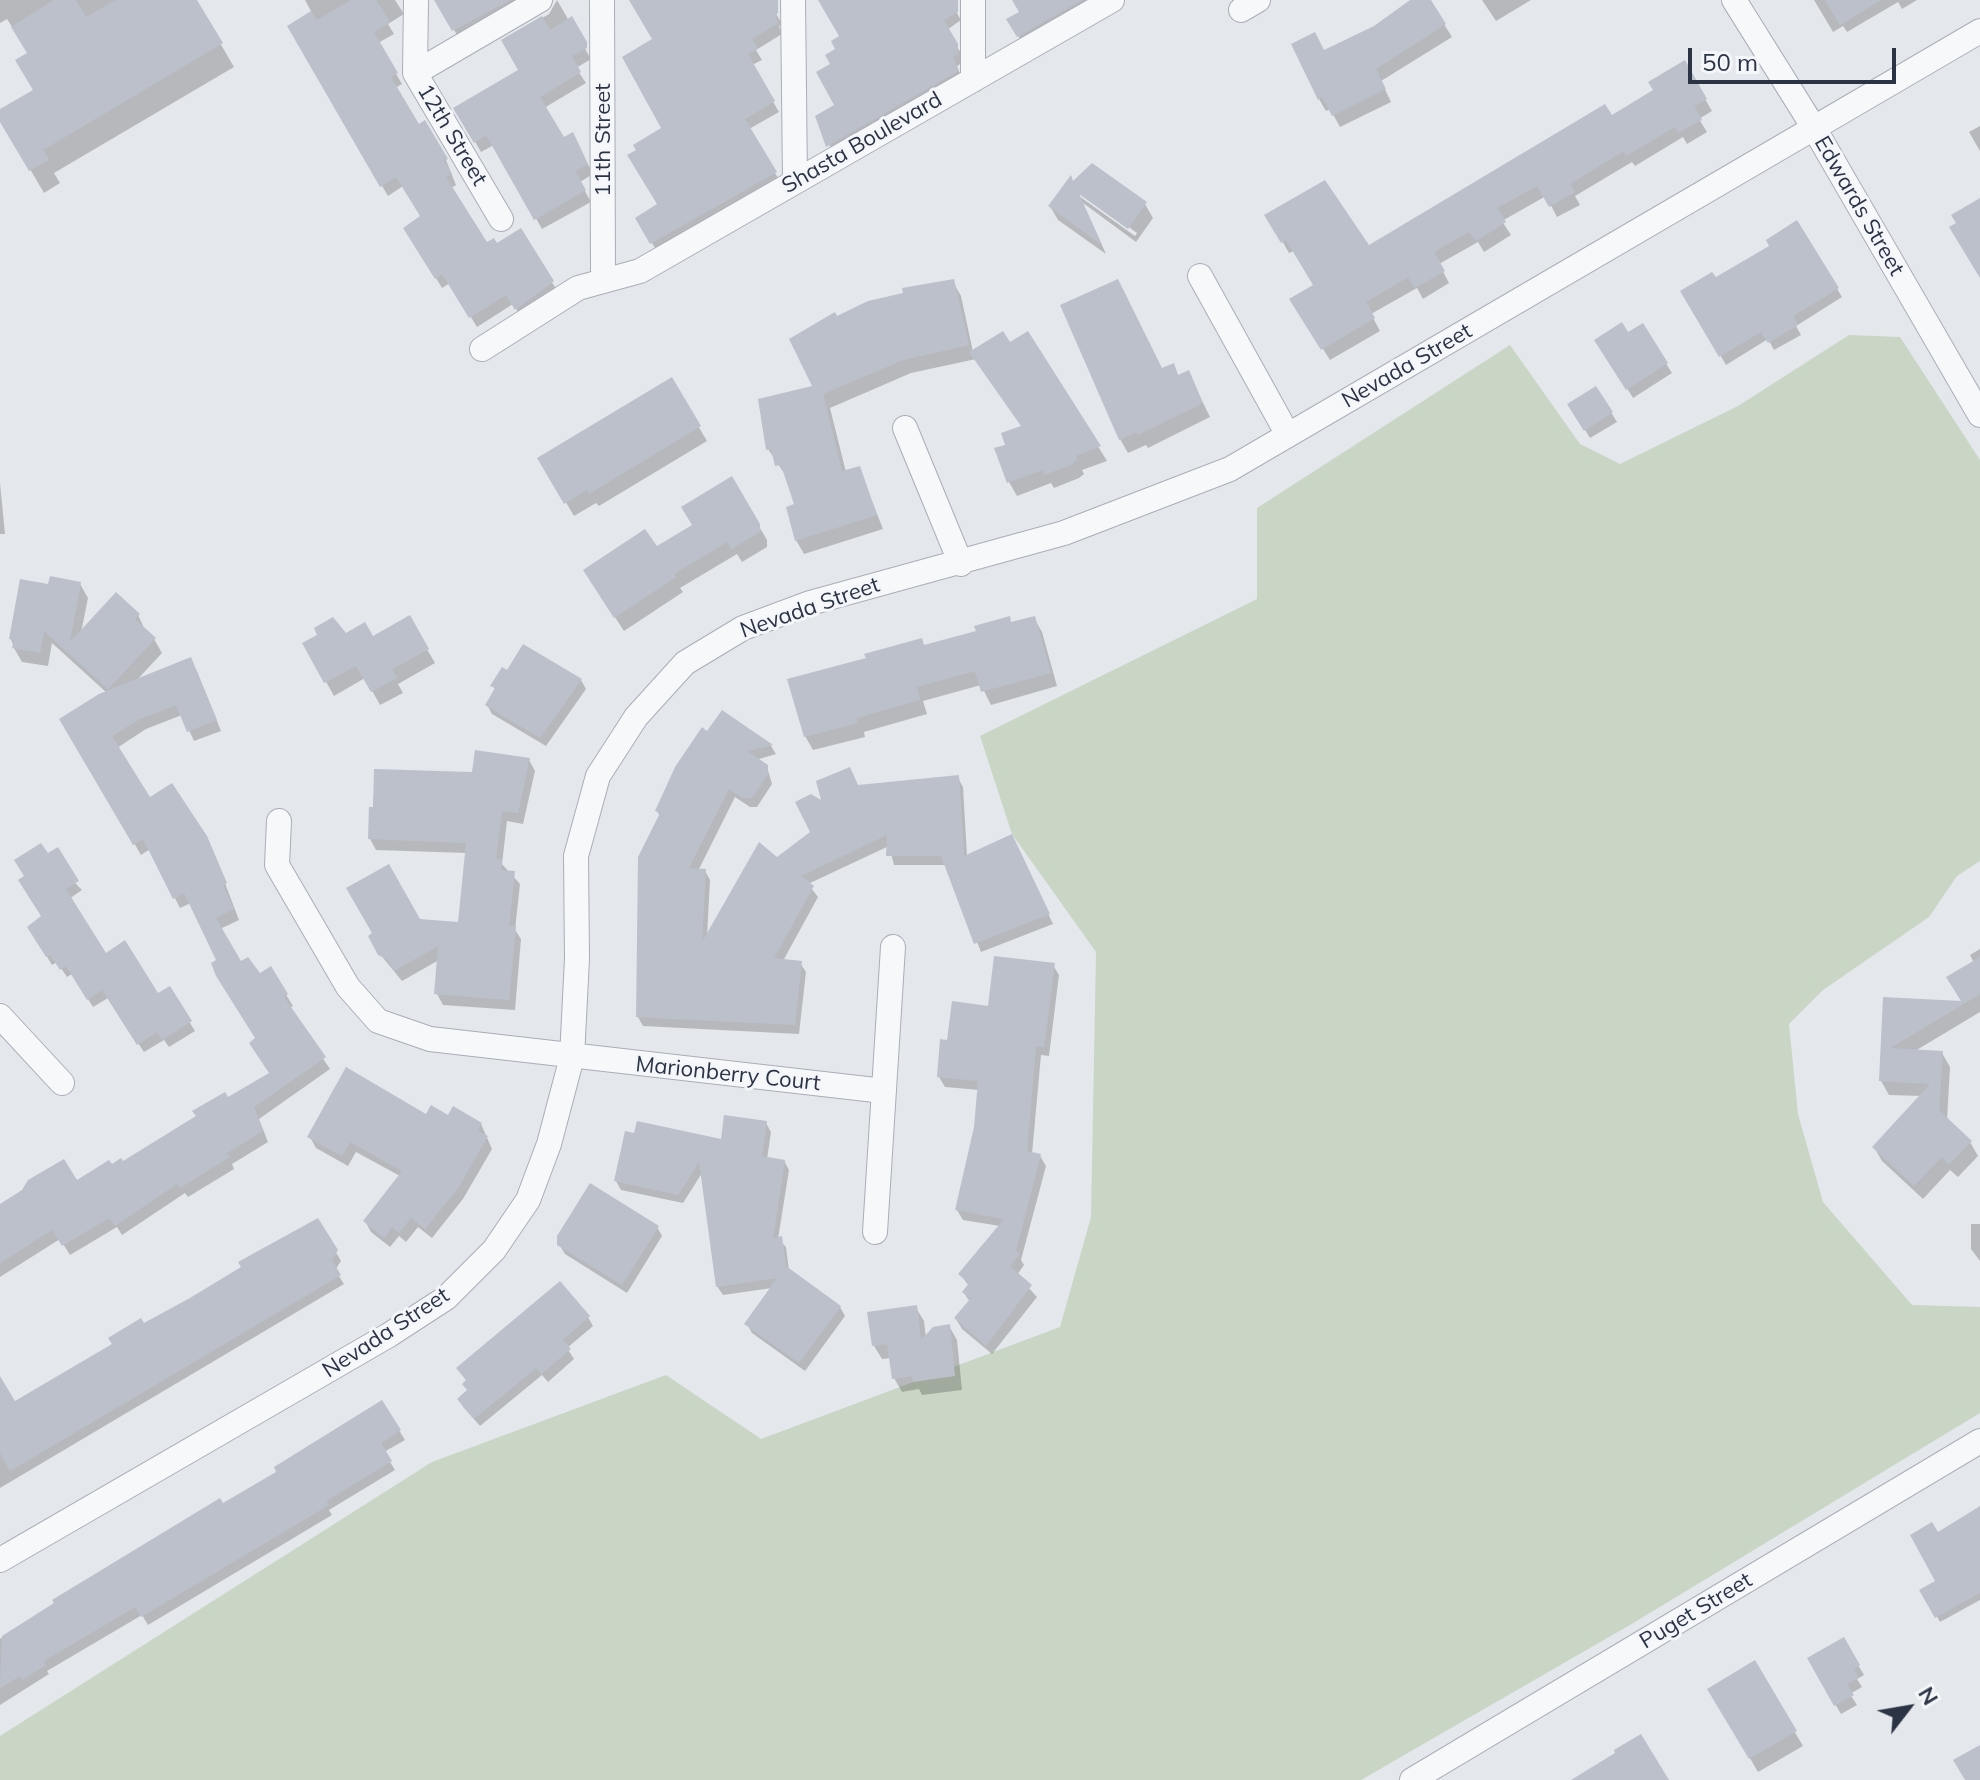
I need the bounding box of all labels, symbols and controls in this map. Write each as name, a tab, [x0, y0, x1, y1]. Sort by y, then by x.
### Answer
scale bar	[1692, 32, 1900, 82]
text: 50 m	[1702, 47, 1758, 77]
street label: 12th Street	[411, 80, 493, 190]
street label: 11th Street	[590, 83, 616, 197]
street label: Shasta Boulevard	[777, 87, 947, 199]
street label: Edwards Street	[1808, 132, 1910, 280]
street label: Nevada Street	[1337, 318, 1477, 414]
street label: Nevada Street	[737, 572, 883, 644]
street label: Marionberry Court	[634, 1051, 822, 1097]
street label: Nevada Street	[318, 1282, 454, 1384]
street label: Puget Street	[1635, 1567, 1757, 1655]
north arrow	[1868, 1668, 1948, 1748]
text: N	[1912, 1681, 1945, 1710]

